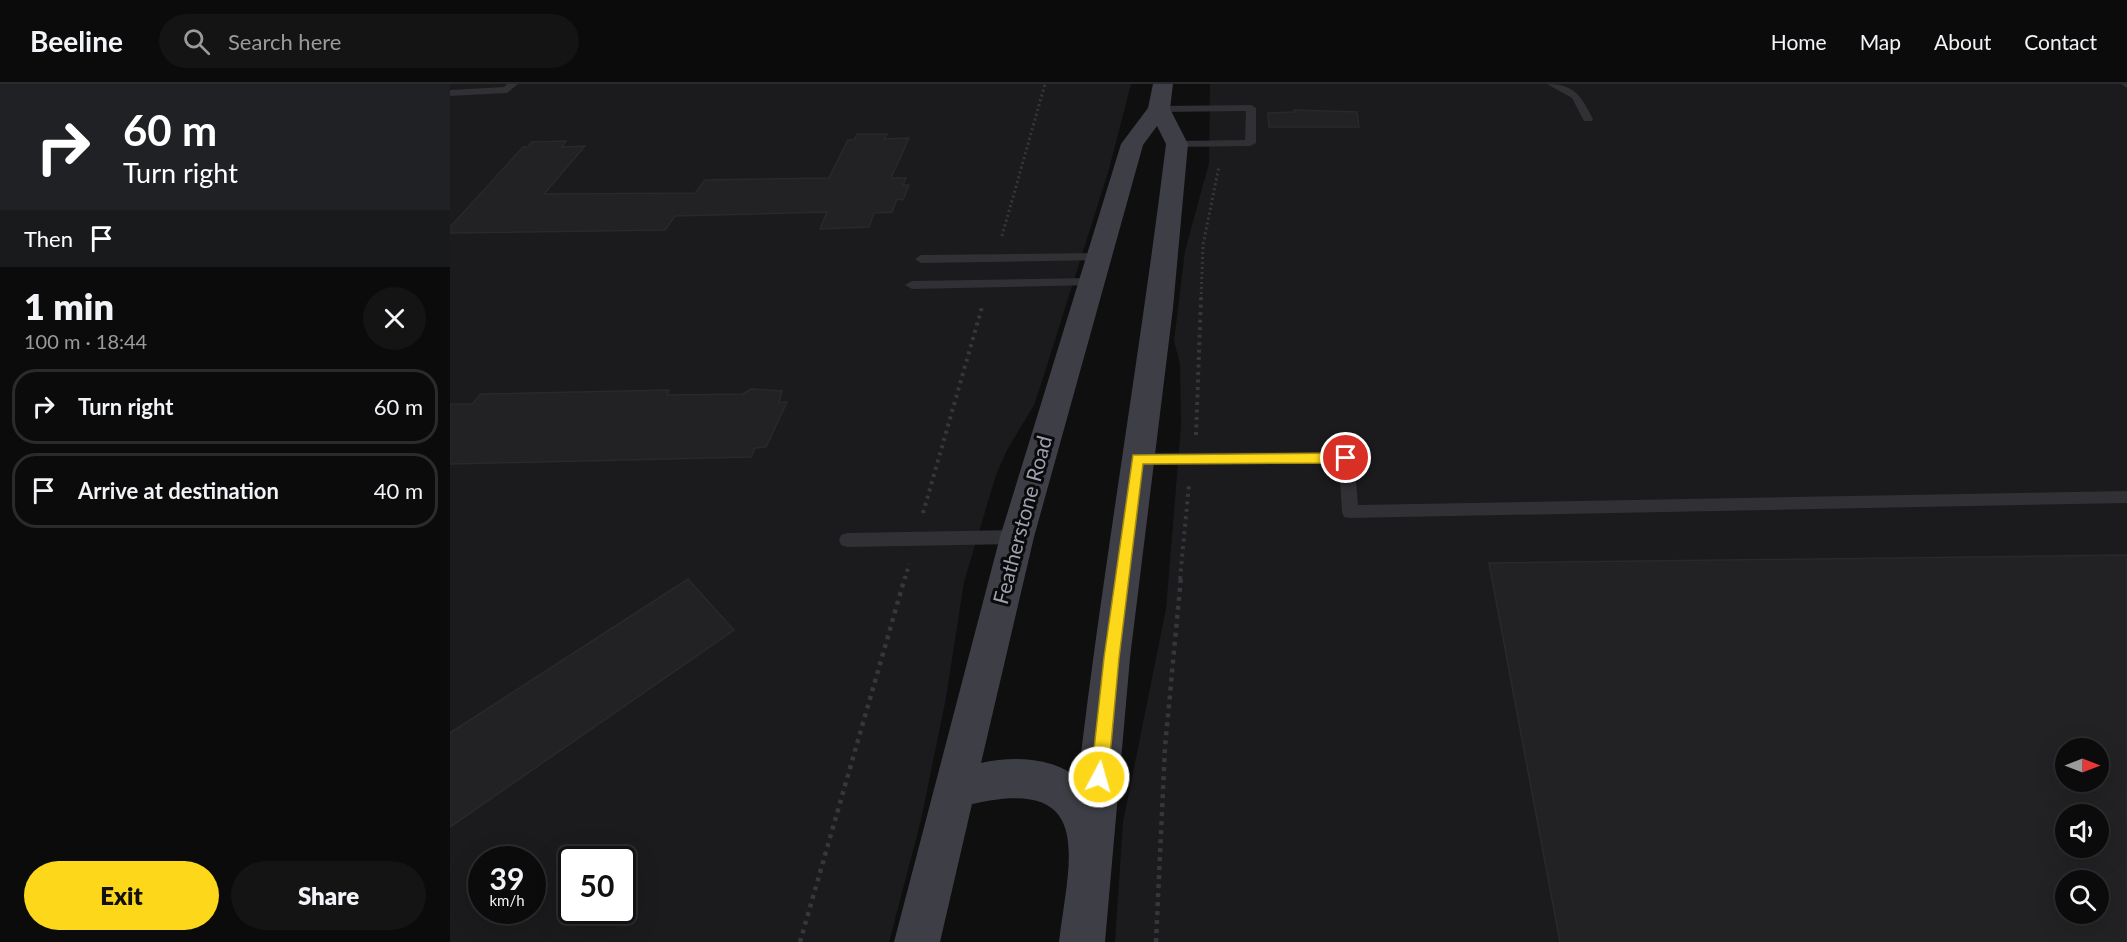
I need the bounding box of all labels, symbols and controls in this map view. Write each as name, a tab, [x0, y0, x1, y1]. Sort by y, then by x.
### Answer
search box	[159, 14, 579, 68]
text: Beeline	[30, 24, 123, 58]
icon: search	[180, 25, 213, 58]
text: Search here	[228, 28, 341, 55]
text: Home	[1771, 29, 1827, 54]
text: Map	[1860, 29, 1901, 54]
text: About	[1934, 29, 1991, 54]
text: Contact	[2024, 29, 2097, 54]
text: 60 m	[123, 105, 217, 155]
icon: right	[24, 108, 102, 186]
text: Turn right	[123, 156, 238, 189]
icon: arrive	[85, 222, 118, 255]
text: Then	[24, 225, 73, 252]
text: 1 min	[24, 284, 114, 328]
button: close	[363, 287, 426, 350]
text: 100 m · 18:44	[24, 329, 147, 353]
icon: right	[27, 390, 60, 423]
text: Turn right	[78, 393, 173, 420]
text: 60 m	[374, 393, 423, 420]
pin	[1320, 432, 1371, 483]
street label: Featherstone Road	[987, 433, 1056, 607]
icon: arrive	[1329, 441, 1362, 474]
icon: arrive	[27, 474, 60, 507]
text: Arrive at destination	[78, 477, 279, 504]
text: 40 m	[374, 477, 423, 504]
north arrow	[2055, 738, 2109, 792]
map controls	[2055, 738, 2109, 924]
position arrow	[1067, 745, 1131, 809]
button: sound	[2055, 804, 2109, 858]
speed limit sign: 50	[558, 846, 636, 924]
text: 39	[490, 860, 524, 896]
button: Exit	[24, 861, 219, 930]
button: Share	[231, 861, 426, 930]
button: search	[2055, 870, 2109, 924]
text: km/h	[489, 891, 525, 909]

